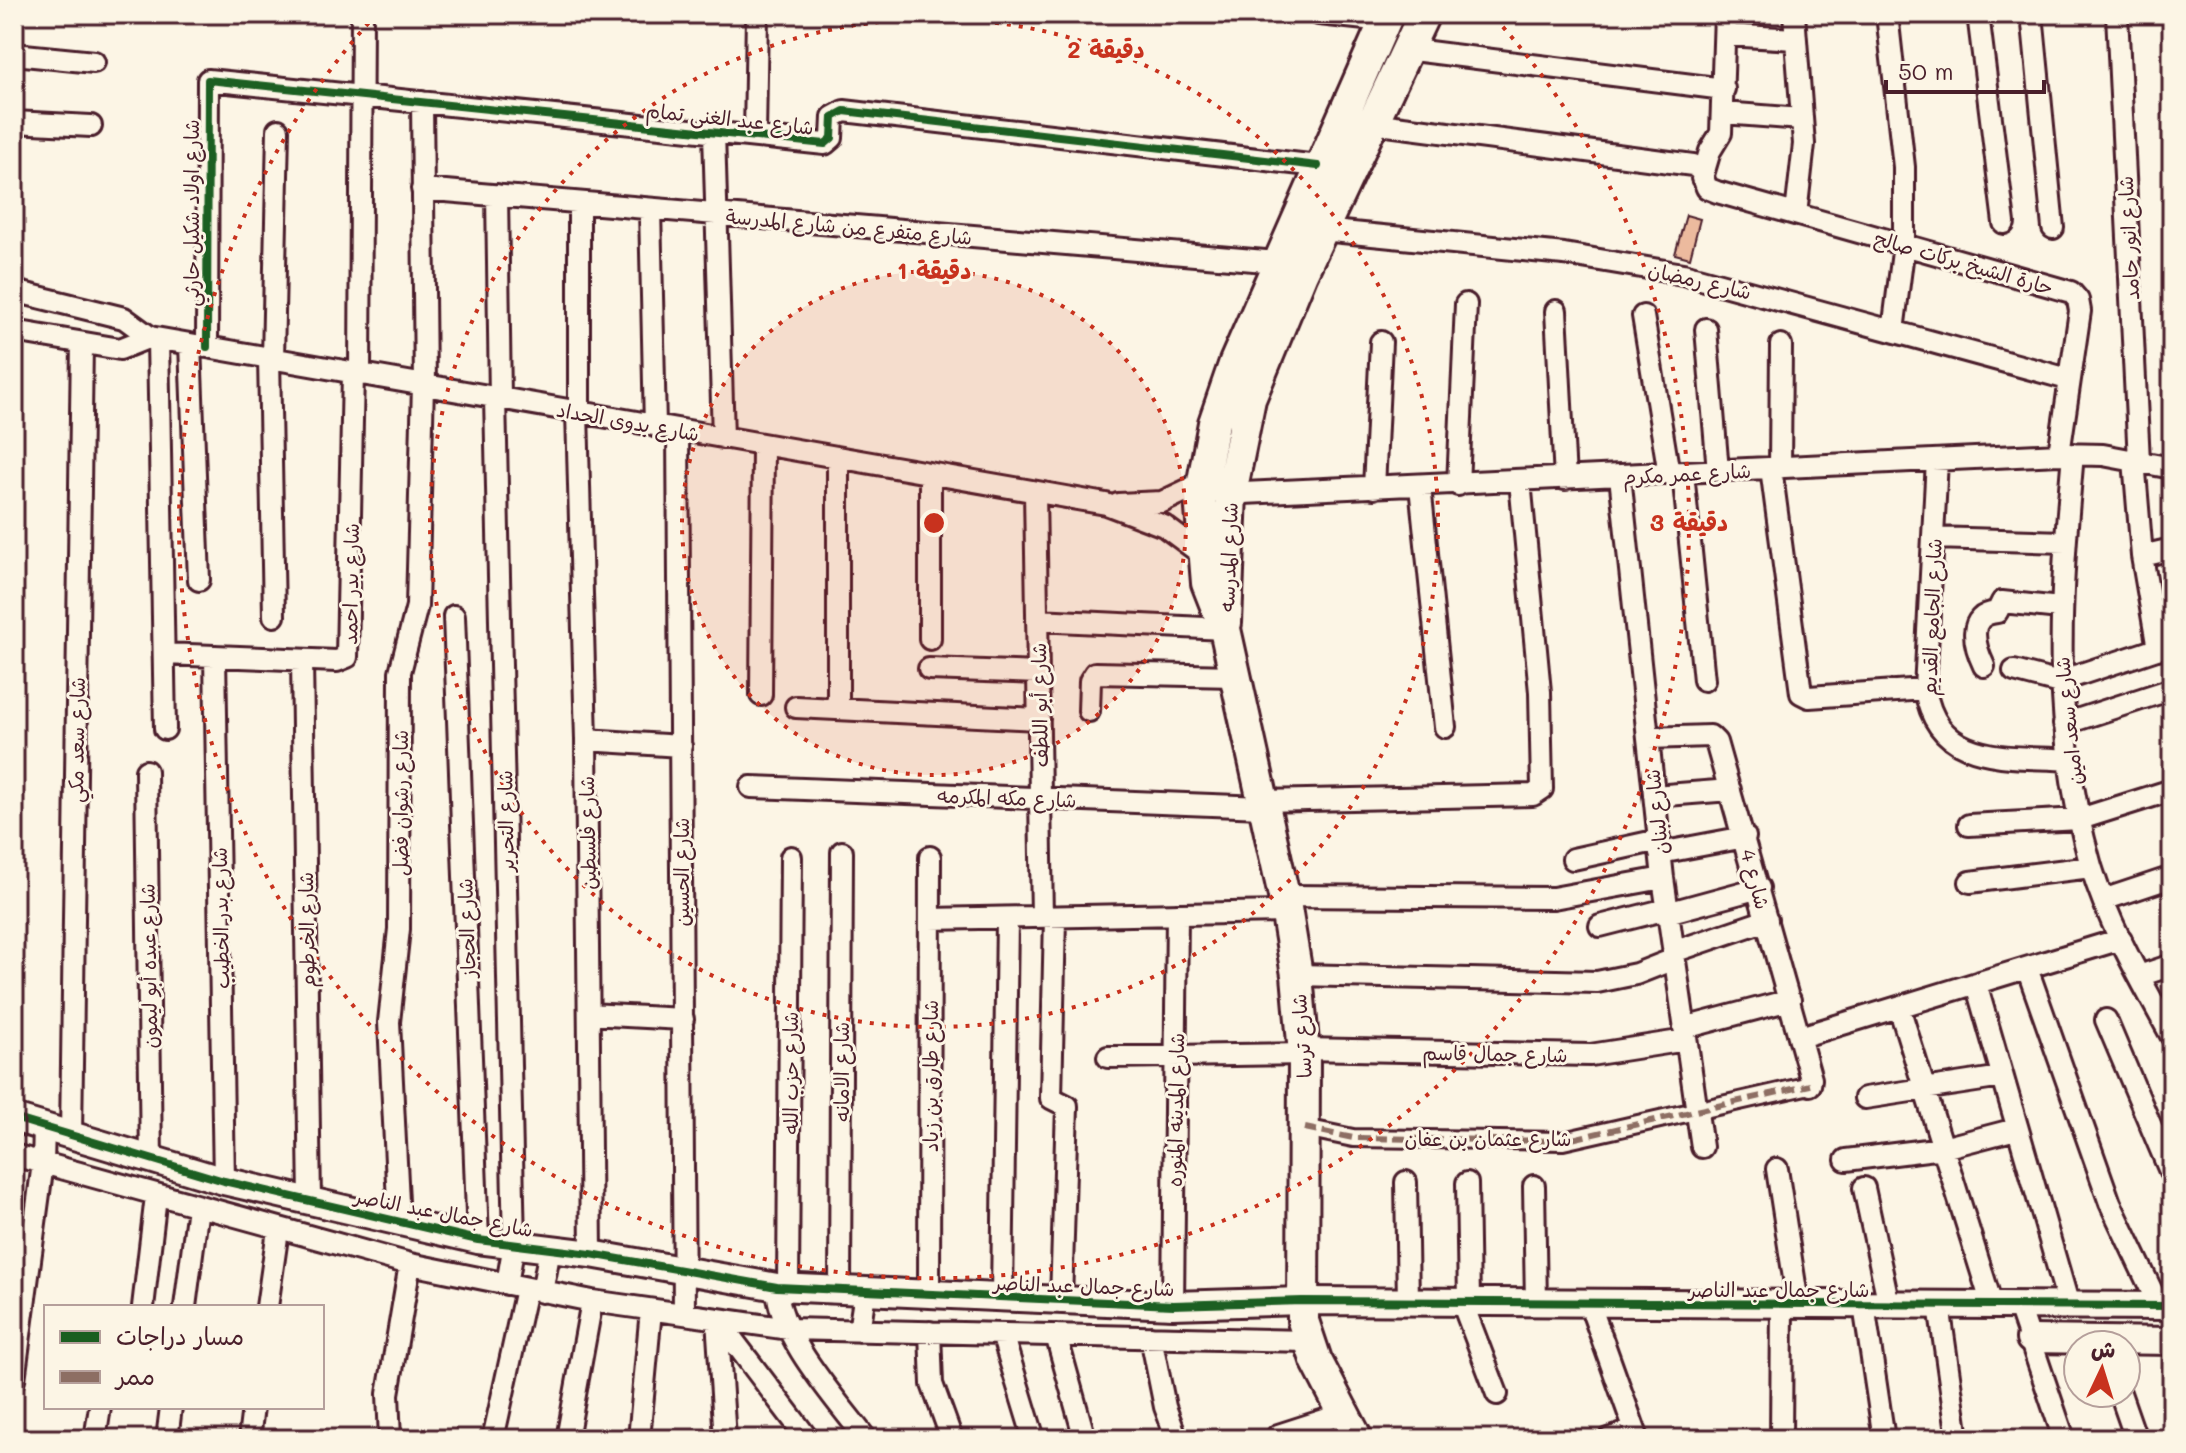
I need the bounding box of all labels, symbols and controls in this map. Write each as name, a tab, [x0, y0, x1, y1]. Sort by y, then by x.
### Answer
text: 2 دقيقة	[1067, 33, 1145, 64]
scale bar	[1886, 44, 2044, 94]
text: 50 m	[1898, 55, 1954, 86]
street label: شارع عبد الغنى تمام	[644, 96, 815, 143]
street label: شارع اولاد شكيل حارثي	[178, 119, 210, 307]
street label: شارع انور حامد	[2112, 175, 2146, 301]
street label: شارع متفرع من شارع المدرسة	[725, 202, 973, 252]
street label: حارة الشيخ بركات صالح	[1871, 224, 2056, 302]
text: 1 دقيقة	[897, 254, 971, 285]
street label: شارع رمضان	[1645, 256, 1754, 306]
street label: شارع بدوى الحداد	[554, 396, 701, 448]
street label: شارع عمر مكرم	[1622, 457, 1752, 493]
street label: شارع المدرسه	[1213, 502, 1245, 612]
text: 3 دقيقة	[1650, 506, 1728, 537]
centre of rings	[920, 509, 948, 537]
street label: شارع بدر احمد	[336, 523, 366, 645]
street label: شارع الجامع القديم	[1915, 538, 1951, 696]
street label: شارع أبو اللطف	[1025, 642, 1055, 767]
street label: شارع سعد امين	[2048, 655, 2090, 786]
street label: شارع سعد مكي	[62, 677, 96, 803]
street label: شارع رشوان فضل	[387, 730, 415, 876]
street label: شارع لبنان	[1639, 768, 1675, 856]
street label: شارع التحرير	[491, 770, 521, 874]
street label: شارع فلسطين	[573, 776, 603, 890]
street label: شارع مكه المكرمه	[937, 782, 1077, 814]
street label: شارع الحسين	[668, 817, 696, 927]
street label: شارع 4	[1734, 846, 1777, 913]
street label: شارع بدر الخطيب	[206, 847, 236, 989]
street label: شارع الخرطوم	[292, 872, 324, 988]
street label: شارع الحجاز	[451, 878, 483, 980]
street label: شارع عبده أبو ليمون	[134, 883, 164, 1049]
street label: شارع ترسا	[1285, 993, 1319, 1079]
street label: شارع طارق بن زياد	[917, 1000, 945, 1152]
street label: شارع حزب الله	[777, 1011, 805, 1135]
street label: شارع الامانه	[828, 1022, 856, 1122]
street label: شارع المدينه المنوره	[1161, 1033, 1191, 1187]
street label: شارع جمال قاسم	[1422, 1039, 1568, 1070]
street label: شارع عثمان بن عفان	[1404, 1125, 1572, 1153]
street label: شارع جمال عبد الناصر	[350, 1182, 535, 1244]
street label: شارع جمال عبد الناصر	[991, 1269, 1175, 1303]
street label: شارع جمال عبد الناصر	[1686, 1276, 1870, 1304]
legend	[44, 1305, 324, 1409]
text: مسار دراجات	[116, 1320, 244, 1351]
north arrow	[2062, 1329, 2142, 1409]
text: ش	[2090, 1333, 2117, 1364]
text: ممر	[114, 1360, 155, 1391]

